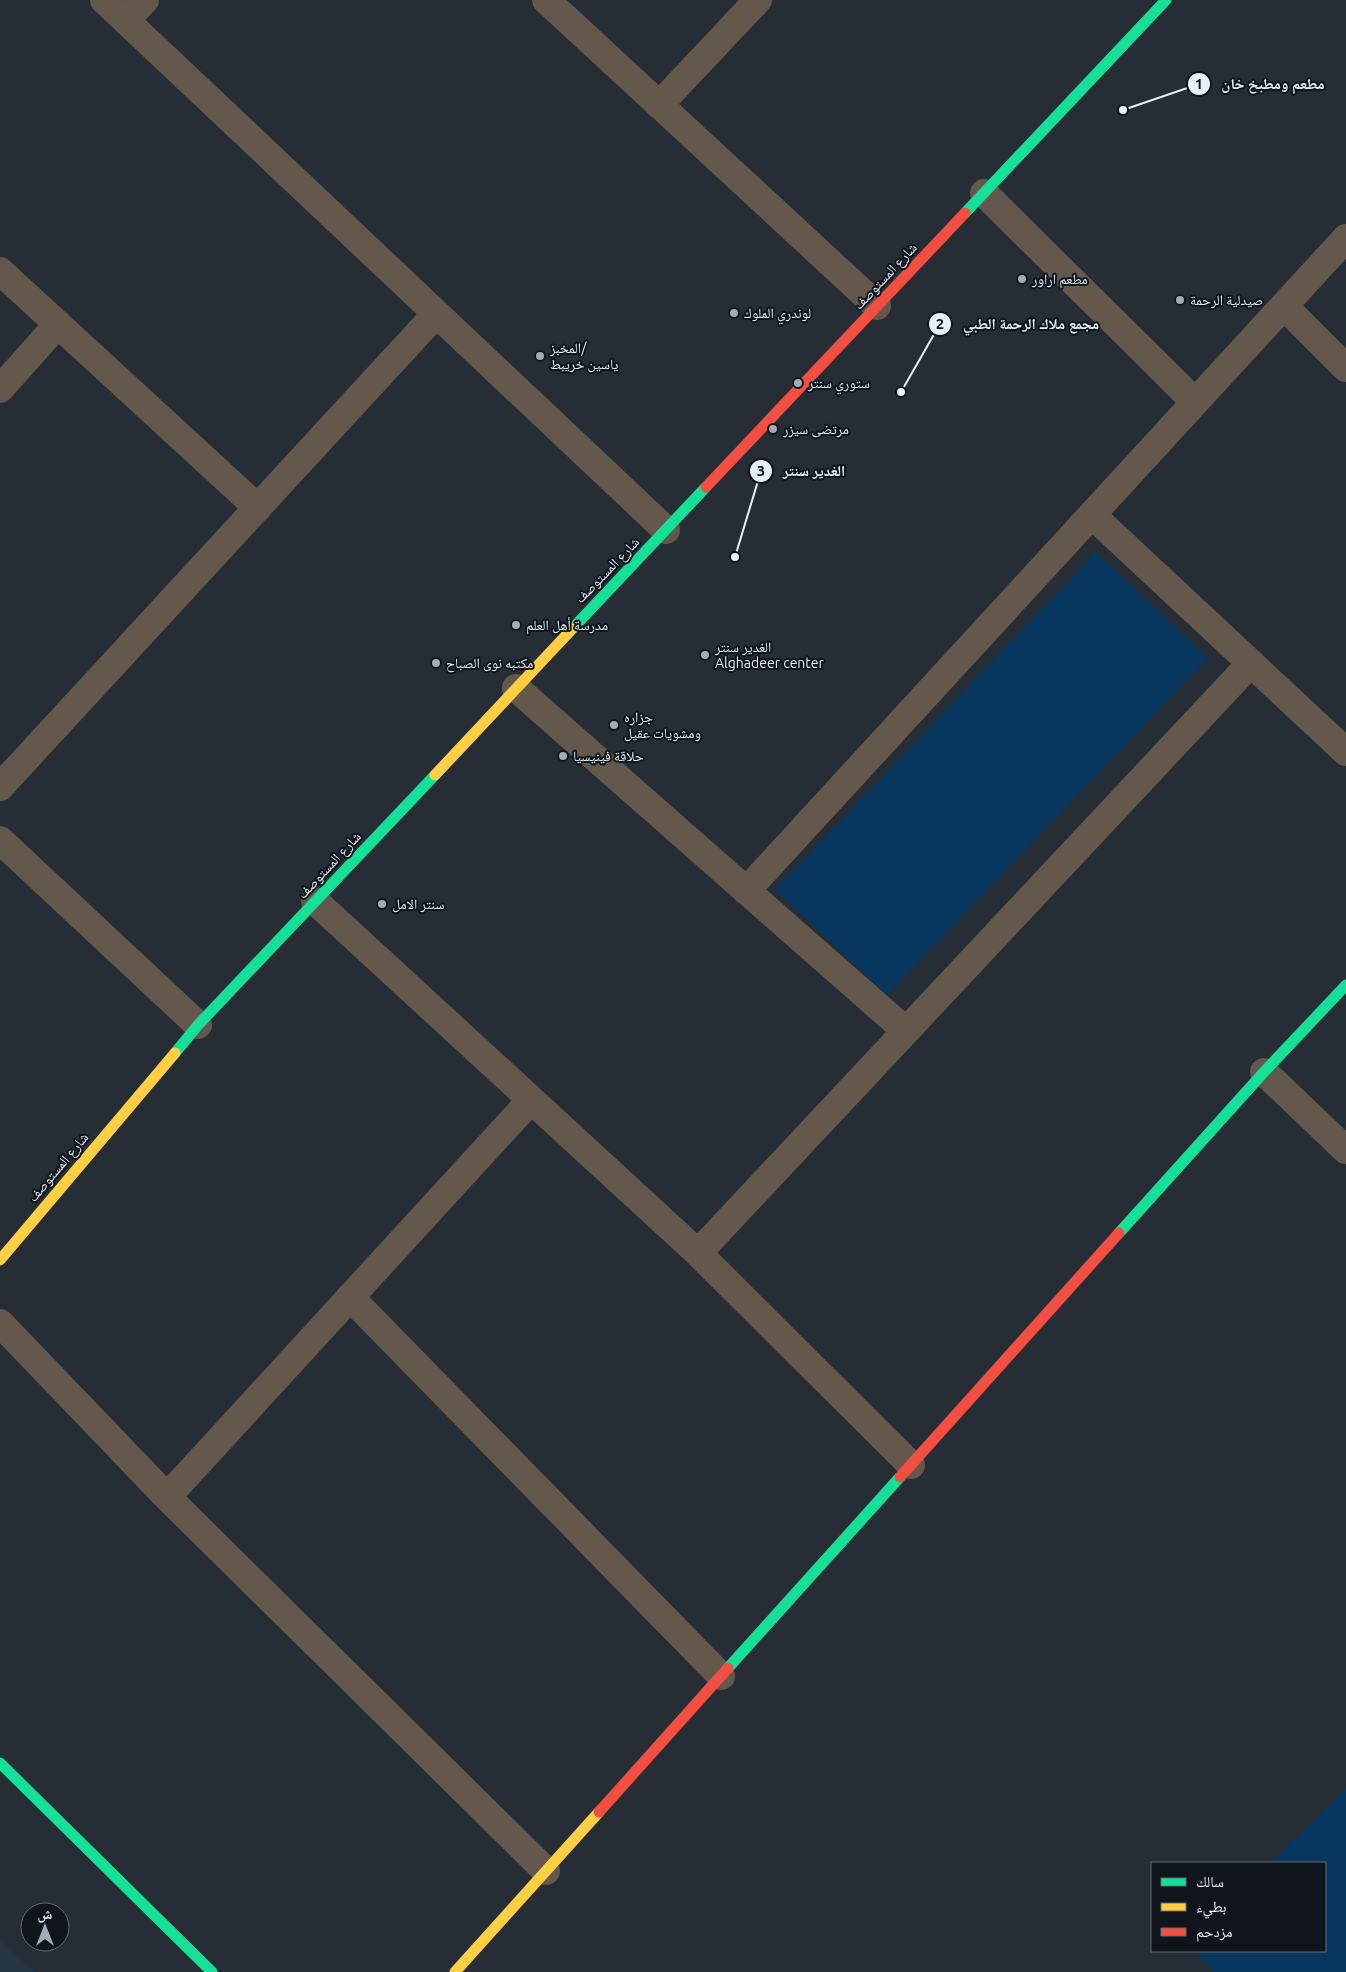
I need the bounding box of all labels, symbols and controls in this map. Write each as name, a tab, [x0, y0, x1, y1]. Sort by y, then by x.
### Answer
callout: مطعم ومطبخ خان	[1187, 69, 1335, 99]
text: 1	[1195, 75, 1203, 92]
text: مطعم ومطبخ خان	[1221, 75, 1325, 94]
street label: شارع المستوصف	[850, 239, 921, 314]
place label: مطعم اراور	[1031, 271, 1088, 289]
marker: مطعم اراور	[1016, 273, 1028, 285]
place label: صيدلية الرحمة	[1190, 292, 1263, 309]
marker: صيدلية الرحمة	[1174, 294, 1186, 306]
place label: لوندري الملوك	[744, 305, 811, 325]
marker: لوندري الملوك	[728, 307, 740, 319]
callout: مجمع ملاك الرحمة الطبي	[928, 309, 1109, 339]
text: 2	[936, 315, 944, 332]
text: مجمع ملاك الرحمة الطبي	[963, 315, 1099, 336]
place label: المخبز/ ياسين خريبط	[549, 340, 618, 373]
marker: المخبز/ ياسين خريبط	[534, 350, 546, 362]
place label: ستوري سنتر	[807, 375, 870, 395]
marker: ستوري سنتر	[792, 377, 804, 389]
place label: مرتضى سيزر	[782, 421, 849, 438]
marker: مرتضى سيزر	[767, 423, 779, 435]
callout: الغدير سنتر	[748, 456, 856, 486]
text: 3	[757, 462, 765, 479]
text: الغدير سنتر	[782, 462, 845, 479]
street label: شارع المستوصف	[572, 534, 644, 608]
place label: مدرسة أهل العلم	[526, 617, 608, 635]
marker: مدرسة أهل العلم	[510, 619, 522, 631]
place label: الغدير سنتر Alghadeer center	[714, 639, 825, 671]
marker: الغدير سنتر Alghadeer center	[699, 649, 711, 661]
place label: مكتبه نوى الصباح	[446, 655, 533, 673]
marker: مكتبه نوى الصباح	[430, 657, 442, 669]
place label: جزاره ومشويات عقيل	[624, 709, 701, 742]
marker: جزاره ومشويات عقيل	[608, 719, 620, 731]
place label: حلاقة فينيسيا	[573, 748, 644, 764]
marker: حلاقة فينيسيا	[557, 750, 569, 762]
street label: شارع المستوصف	[294, 828, 365, 903]
place label: سنتر الامل	[392, 896, 444, 913]
marker: سنتر الامل	[376, 898, 388, 910]
street label: شارع المستوصف	[24, 1129, 93, 1206]
legend	[1151, 1862, 1326, 1952]
text: سالك	[1196, 1873, 1224, 1890]
text: بطيء	[1196, 1898, 1226, 1919]
north arrow	[20, 1902, 70, 1952]
text: ش	[38, 1906, 53, 1923]
text: مزدحم	[1196, 1923, 1233, 1942]

